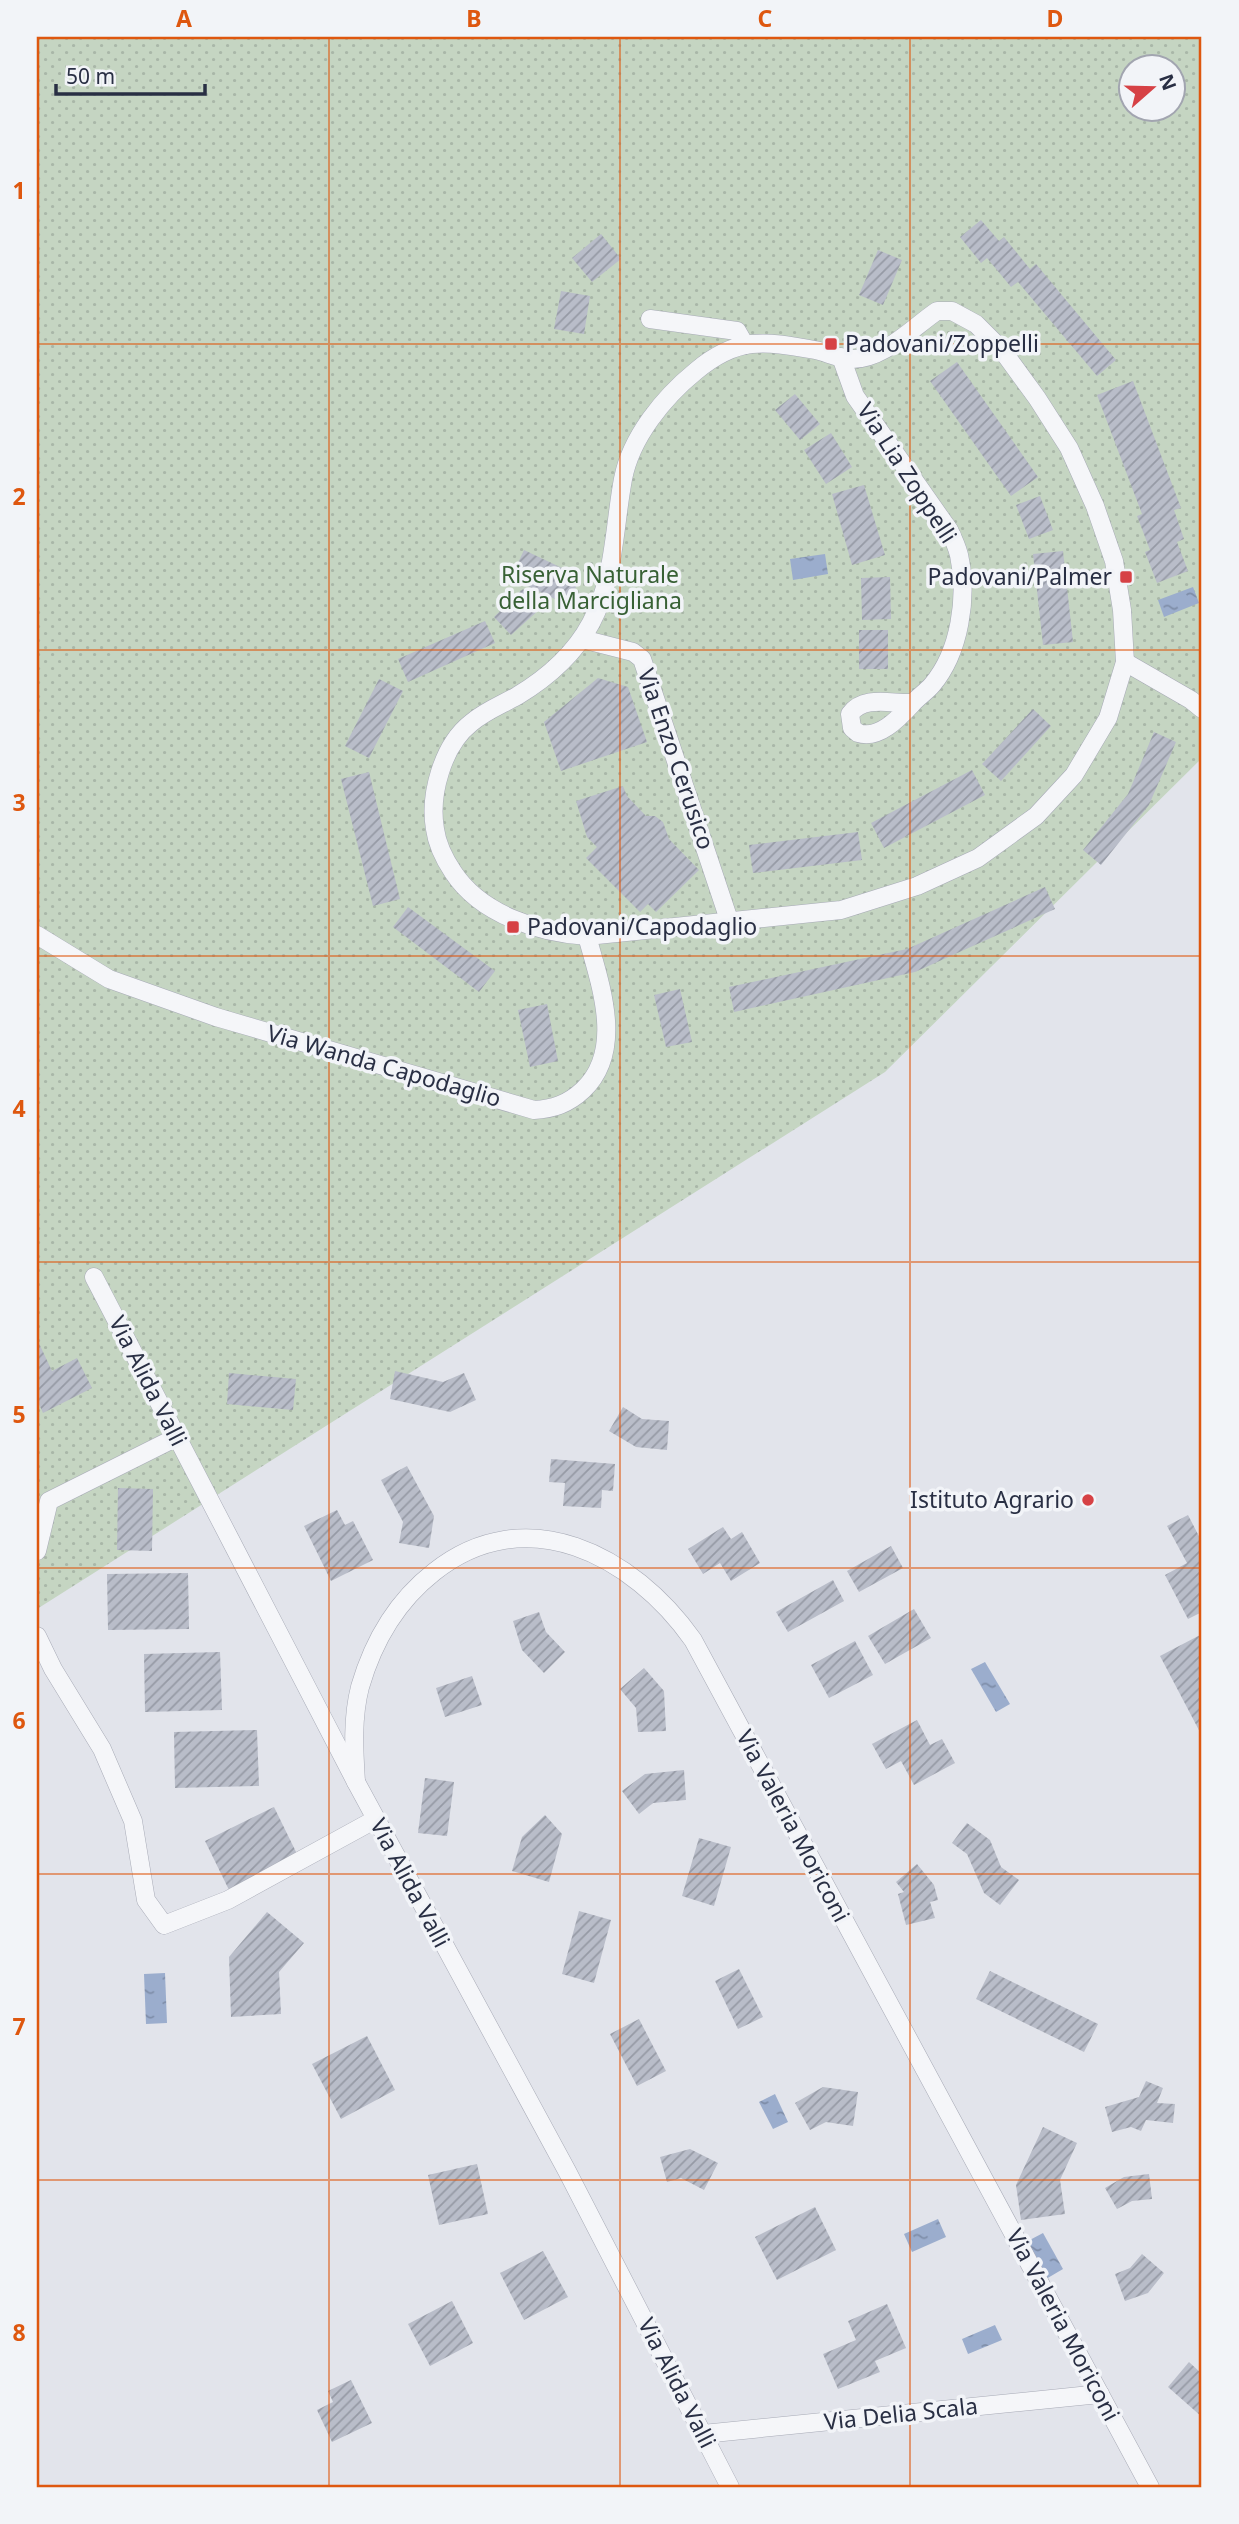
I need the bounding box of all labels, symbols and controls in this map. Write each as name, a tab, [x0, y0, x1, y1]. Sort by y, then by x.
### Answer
text: A	[176, 2, 192, 34]
text: B	[466, 2, 482, 34]
text: C	[758, 2, 773, 34]
text: D	[1047, 2, 1063, 34]
scale bar	[56, 52, 205, 96]
north arrow	[1116, 52, 1186, 122]
text: 50 m	[66, 62, 115, 90]
text: N	[1153, 70, 1183, 94]
text: 1	[12, 174, 26, 206]
place label: Padovani/Zoppelli	[845, 327, 1039, 359]
marker: Padovani/Zoppelli	[823, 336, 839, 352]
street label: Via Lia Zoppelli	[850, 396, 965, 549]
text: 2	[12, 480, 26, 512]
park label: Riserva Naturale della Marcigliana	[498, 558, 682, 616]
place label: Padovani/Palmer	[928, 560, 1113, 592]
marker: Padovani/Palmer	[1118, 569, 1134, 585]
street label: Via Enzo Cerusico	[631, 664, 723, 853]
text: 3	[12, 786, 26, 818]
place label: Padovani/Capodaglio	[527, 910, 757, 942]
marker: Padovani/Capodaglio	[505, 919, 521, 935]
street label: Via Wanda Capodaglio	[263, 1016, 505, 1114]
text: 4	[12, 1092, 26, 1124]
street label: Via Alida Valli	[102, 1310, 195, 1451]
text: 5	[12, 1398, 26, 1430]
place label: Istituto Agrario	[910, 1483, 1074, 1515]
marker: Istituto Agrario	[1080, 1492, 1096, 1508]
text: 6	[12, 1704, 26, 1736]
street label: Via Valeria Moriconi	[730, 1724, 858, 1927]
street label: Via Alida Valli	[363, 1812, 458, 1953]
text: 7	[12, 2010, 26, 2042]
street label: Via Valeria Moriconi	[1000, 2223, 1128, 2426]
street label: Via Alida Valli	[631, 2312, 724, 2453]
text: 8	[12, 2316, 26, 2348]
street label: Via Delia Scala	[822, 2389, 979, 2437]

